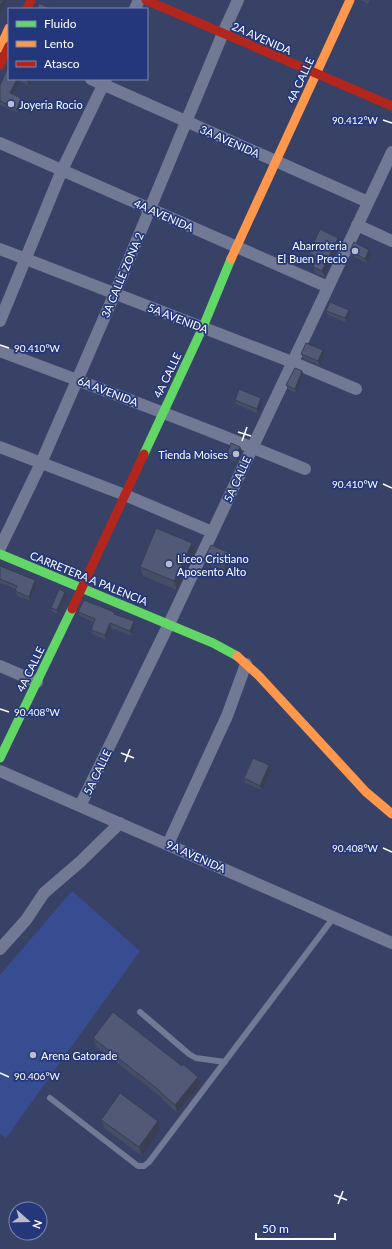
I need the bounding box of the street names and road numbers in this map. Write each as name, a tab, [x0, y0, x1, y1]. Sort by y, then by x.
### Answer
street label: 2A AVENIDA	[230, 19, 294, 57]
street label: 4A CALLE	[284, 55, 316, 105]
street label: 3A AVENIDA	[198, 122, 262, 160]
street label: 4A AVENIDA	[132, 196, 196, 234]
street label: 3A CALLE ZONA 2	[98, 230, 146, 320]
street label: 5A AVENIDA	[146, 301, 211, 336]
street label: 4A CALLE	[150, 350, 184, 400]
street label: 6A AVENIDA	[76, 374, 141, 409]
street label: 5A CALLE	[221, 454, 253, 504]
street label: CARRETERA A PALENCIA	[28, 548, 150, 608]
street label: 4A CALLE	[13, 644, 47, 694]
street label: 5A CALLE	[80, 747, 114, 797]
street label: 9A AVENIDA	[164, 837, 228, 875]

